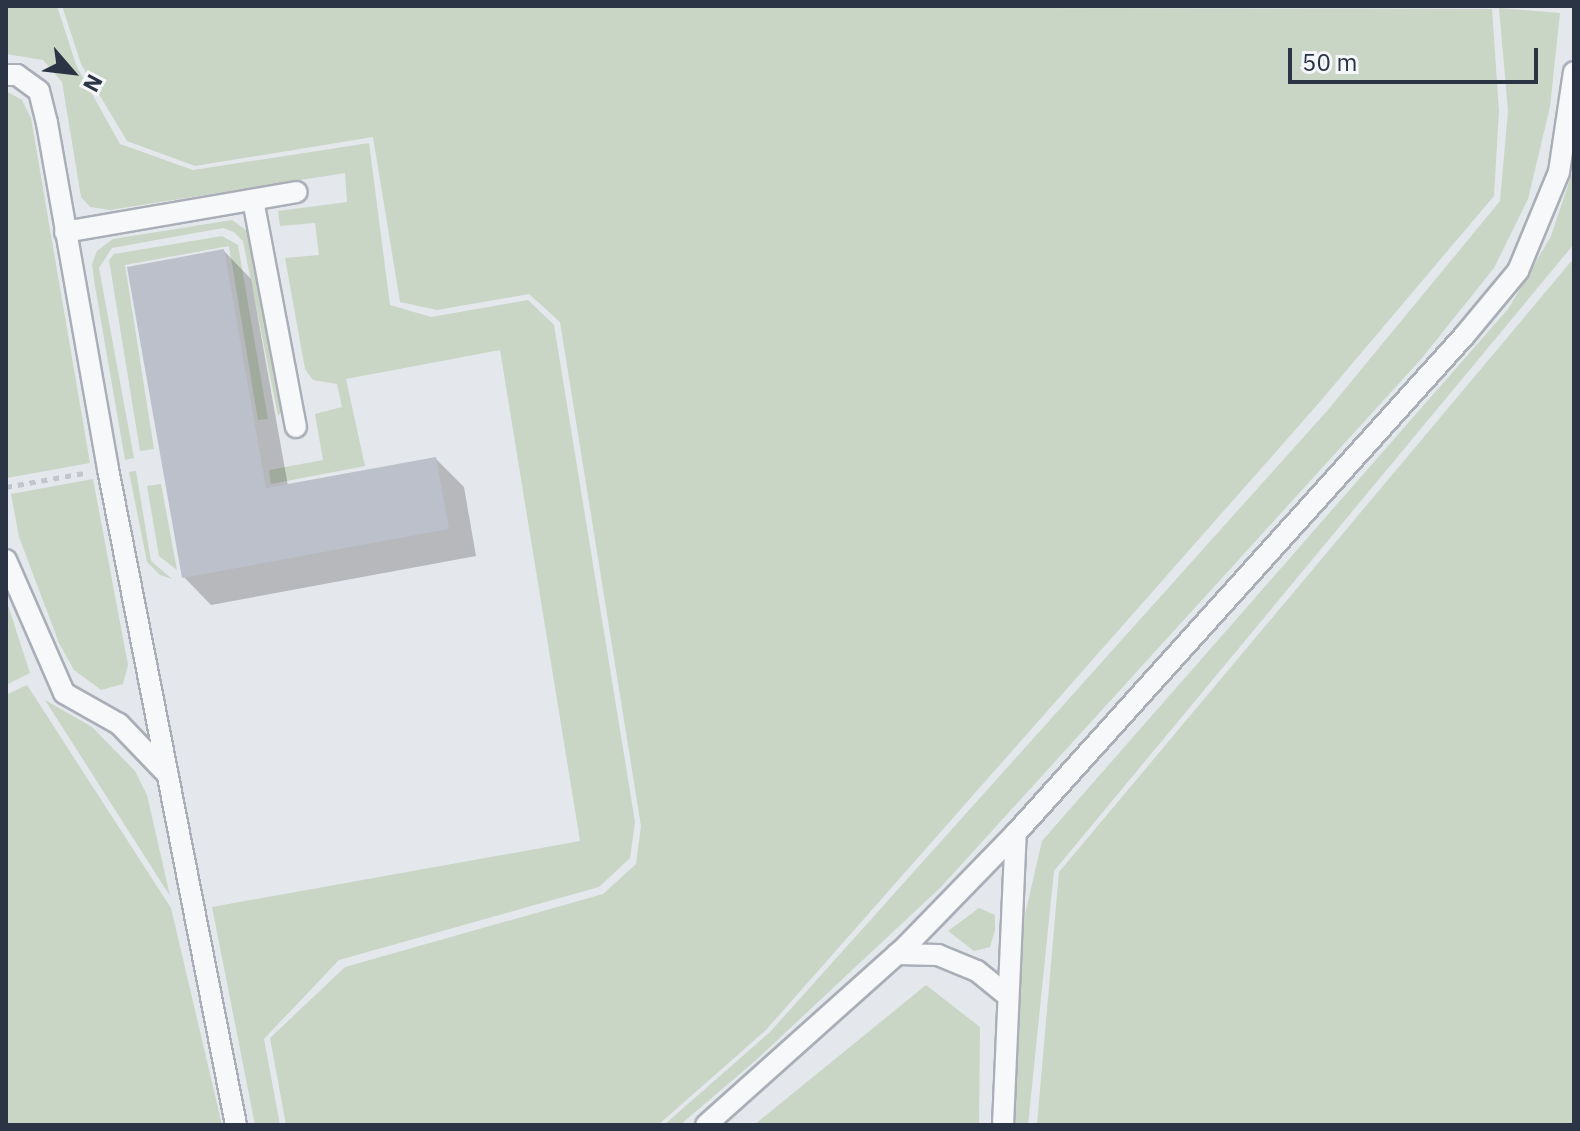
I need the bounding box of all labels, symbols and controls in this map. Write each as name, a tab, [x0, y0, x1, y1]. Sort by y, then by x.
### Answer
north arrow	[32, 32, 112, 112]
scale bar	[1292, 32, 1542, 82]
text: 50 m	[1302, 46, 1357, 78]
text: N	[77, 70, 110, 97]

